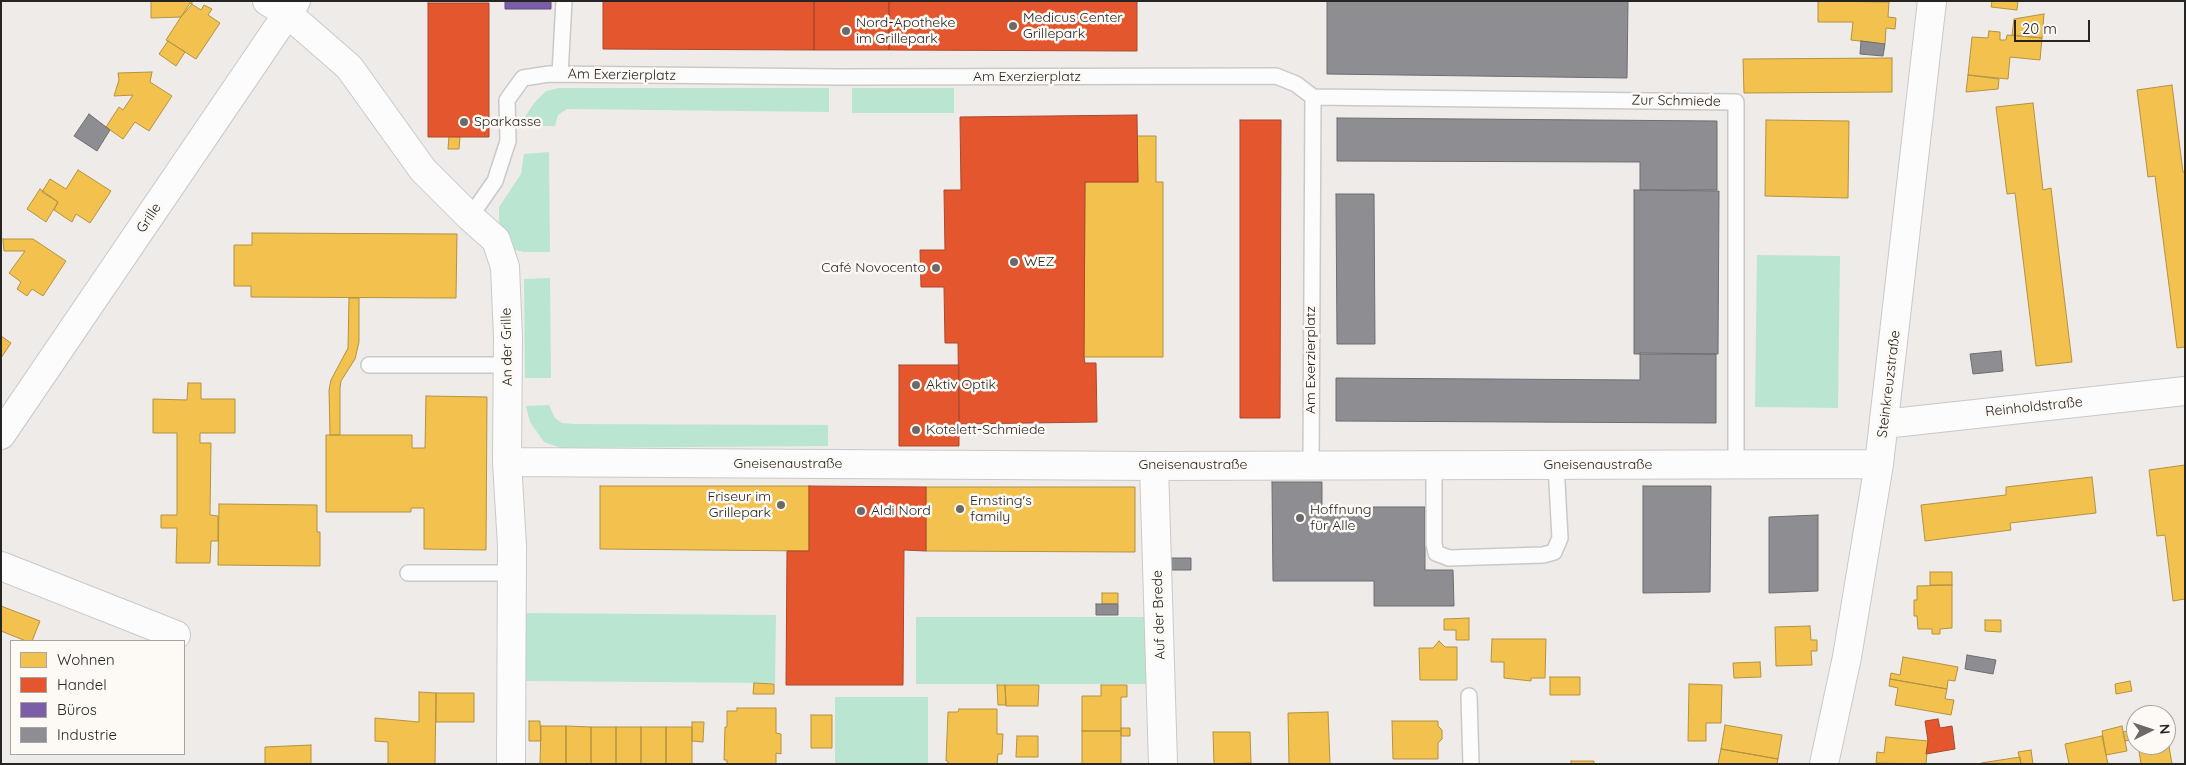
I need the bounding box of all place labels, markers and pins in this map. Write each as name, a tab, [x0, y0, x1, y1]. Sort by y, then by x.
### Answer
place label: Medicus Center Grillepark	[1023, 10, 1123, 42]
place label: Nord-Apotheke im Grillepark	[856, 15, 955, 48]
marker: Medicus Center Grillepark	[1007, 20, 1019, 32]
marker: Nord-Apotheke im Grillepark	[840, 25, 852, 37]
place label: Sparkasse	[474, 114, 541, 130]
marker: Sparkasse	[458, 116, 470, 128]
place label: WEZ	[1024, 254, 1054, 270]
marker: WEZ	[1008, 256, 1020, 268]
place label: Café Novocento	[821, 260, 926, 276]
marker: Café Novocento	[930, 262, 942, 274]
place label: Aktiv Optik	[926, 377, 996, 393]
marker: Aktiv Optik	[910, 379, 922, 391]
place label: Kotelett-Schmiede	[926, 422, 1045, 438]
marker: Kotelett-Schmiede	[910, 424, 922, 436]
place label: Friseur im Grillepark	[707, 489, 771, 522]
place label: Ernsting's family	[970, 493, 1032, 526]
marker: Friseur im Grillepark	[775, 499, 787, 511]
place label: Hoffnung für Alle	[1310, 502, 1372, 534]
place label: Aldi Nord	[871, 503, 931, 519]
marker: Ernsting's family	[954, 503, 966, 515]
marker: Aldi Nord	[855, 505, 867, 517]
marker: Hoffnung für Alle	[1294, 512, 1306, 524]

